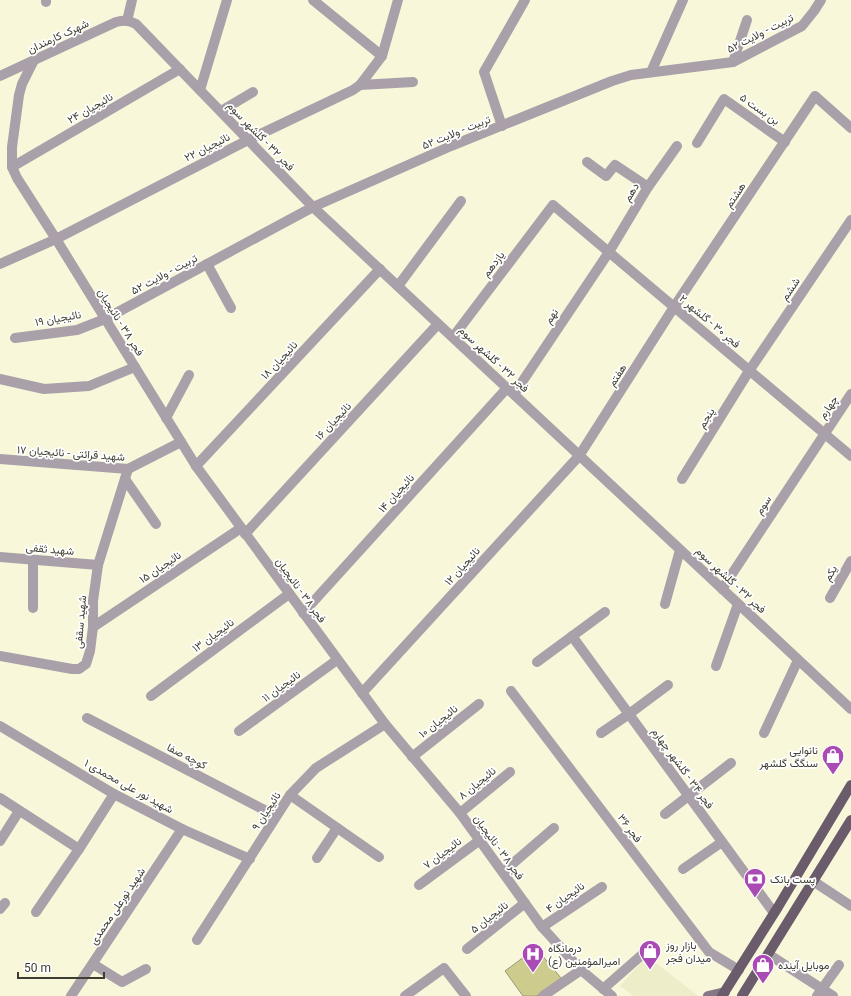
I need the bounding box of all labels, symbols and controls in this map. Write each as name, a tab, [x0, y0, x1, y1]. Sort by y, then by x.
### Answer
street label: تربیت - ولایت ۵۲	[725, 11, 796, 56]
street label: شهرک کارمندان	[26, 17, 91, 56]
street label: نائیجیان ۲۴	[65, 90, 115, 127]
street label: بن بست ۵	[737, 91, 782, 128]
street label: فجر ۳۲ - گلشهر سوم	[224, 99, 297, 174]
street label: تربیت - ولایت ۵۲	[420, 113, 493, 152]
street label: نائیجیان ۲۲	[182, 130, 232, 164]
street label: دهم	[621, 180, 643, 205]
street label: هشتم	[722, 180, 750, 211]
street label: یازدهم	[479, 249, 508, 280]
street label: تربیت - ولایت ۵۲	[129, 251, 200, 297]
street label: ششم	[778, 275, 804, 304]
street label: فجر ۳۸ - نائیجیان	[95, 286, 146, 358]
street label: فجر ۳۰ - گلشهر ۲	[676, 292, 743, 351]
street label: نهم	[542, 306, 562, 327]
street label: نائیجیان ۱۹	[34, 308, 82, 329]
street label: فجر ۳۲ - گلشهر سوم	[455, 323, 531, 396]
street label: نائیجیان ۱۸	[258, 339, 300, 382]
street label: هفتم	[605, 361, 630, 389]
street label: چهارم	[816, 393, 842, 422]
street label: نائیجیان ۱۶	[313, 400, 354, 443]
street label: پنجم	[695, 406, 719, 431]
street label: شهید قرائتی - نائیجیان ۱۷	[16, 443, 126, 464]
street label: نائیجیان ۱۴	[376, 471, 417, 515]
street label: سوم	[752, 493, 775, 518]
street label: شهید ثقفی	[25, 541, 75, 558]
street label: فجر ۳۲ - گلشهر سوم	[692, 544, 768, 617]
street label: نائیجیان ۱۲	[442, 545, 483, 588]
street label: نائیجیان ۱۵	[137, 549, 184, 586]
street label: فجر ۳۸ - نائیجیان	[273, 555, 328, 625]
street label: یکم	[821, 563, 841, 584]
street label: شهید سقفی	[72, 595, 89, 649]
street label: نائیجیان ۱۳	[190, 616, 237, 655]
street label: نائیجیان ۱۱	[260, 668, 303, 705]
street label: نائیجیان ۱۰	[416, 702, 460, 741]
street label: فجر ۳۴ - گلشهر چهارم	[648, 725, 716, 812]
street label: کوچه صفا	[164, 741, 209, 773]
shop icon: نانوایی سنگگ گلشهر	[820, 743, 846, 776]
place label: نانوایی سنگگ گلشهر	[759, 744, 818, 770]
street label: شهید نور علی محمدی ۱	[82, 757, 176, 816]
street label: نائیجیان ۸	[456, 764, 499, 802]
street label: نائیجیان ۹	[249, 790, 284, 833]
street label: فجر ۳۸ - نائیجیان	[471, 812, 526, 882]
street label: فجر ۳۶	[615, 812, 644, 845]
street label: نائیجیان ۷	[421, 835, 464, 872]
street label: شهید نورعلی محمدی	[87, 865, 148, 947]
bank icon: پست بانک	[742, 866, 768, 899]
place label: پست بانک	[770, 873, 815, 887]
street label: نائیجیان ۴	[543, 879, 587, 915]
street label: نائیجیان ۵	[468, 899, 511, 936]
shop icon: بازار روز میدان فجر	[637, 938, 663, 971]
place label: بازار روز میدان فجر	[665, 939, 711, 965]
hospital icon: درمانگاه امیرالمؤمنین (ع)	[520, 941, 546, 974]
place label: درمانگاه امیرالمؤمنین (ع)	[548, 942, 620, 969]
shop icon: موبایل آینده	[750, 952, 776, 985]
scale bar	[18, 954, 104, 980]
place label: موبایل آینده	[778, 959, 830, 972]
text: 50 m	[24, 961, 51, 975]

